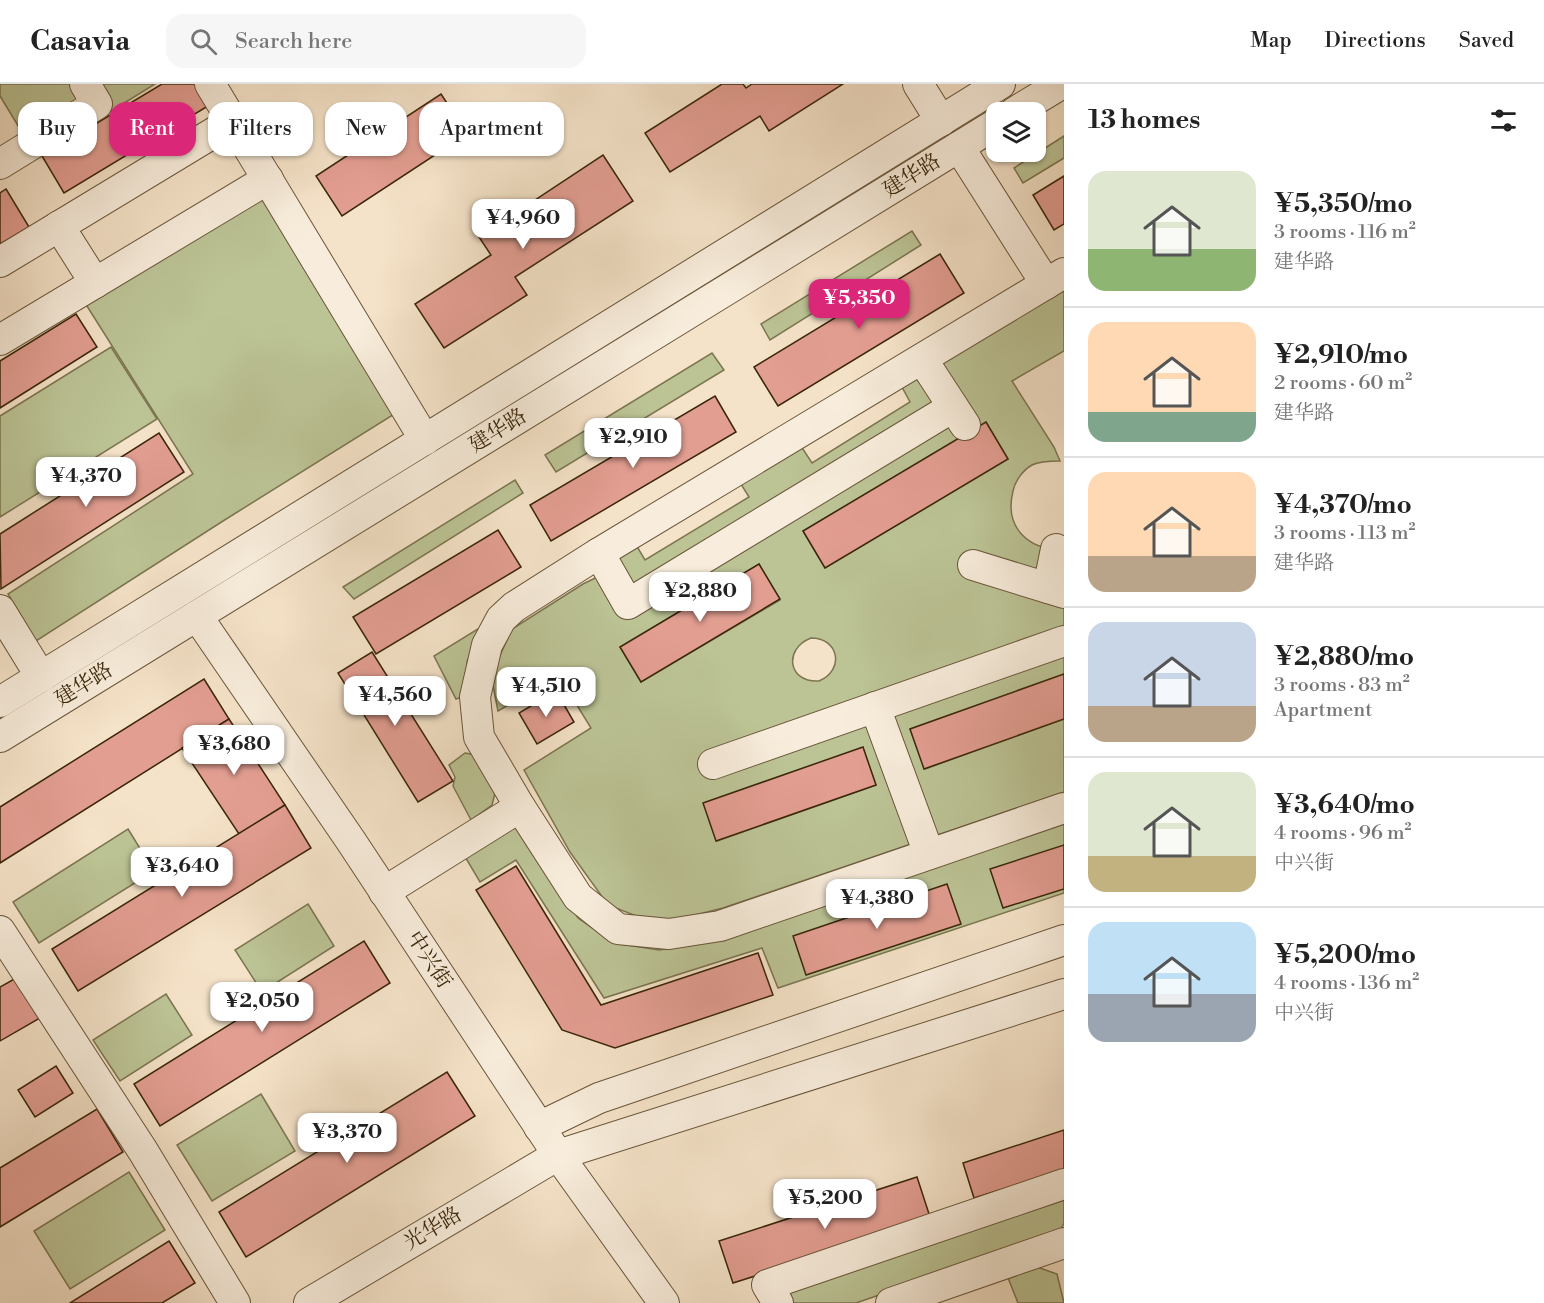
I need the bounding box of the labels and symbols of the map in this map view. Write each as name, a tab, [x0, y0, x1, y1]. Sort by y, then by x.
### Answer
street label: 建华路	[878, 148, 946, 204]
pin: ¥4,960	[474, 199, 572, 250]
pin: ¥5,350	[810, 279, 908, 330]
street label: 建华路	[464, 403, 532, 459]
pin: ¥2,910	[584, 418, 682, 469]
pin: ¥4,370	[37, 457, 135, 508]
pin: ¥2,880	[651, 572, 749, 623]
street label: 建华路	[50, 657, 118, 713]
pin: ¥4,510	[497, 667, 595, 718]
pin: ¥4,560	[346, 676, 444, 727]
pin: ¥3,680	[185, 725, 283, 776]
pin: ¥3,640	[133, 847, 231, 898]
pin: ¥4,380	[828, 879, 926, 930]
street label: 中兴街	[401, 927, 457, 993]
pin: ¥2,050	[213, 982, 311, 1033]
pin: ¥3,370	[298, 1113, 396, 1164]
pin: ¥5,200	[776, 1179, 874, 1230]
street label: 光华路	[399, 1202, 467, 1256]

